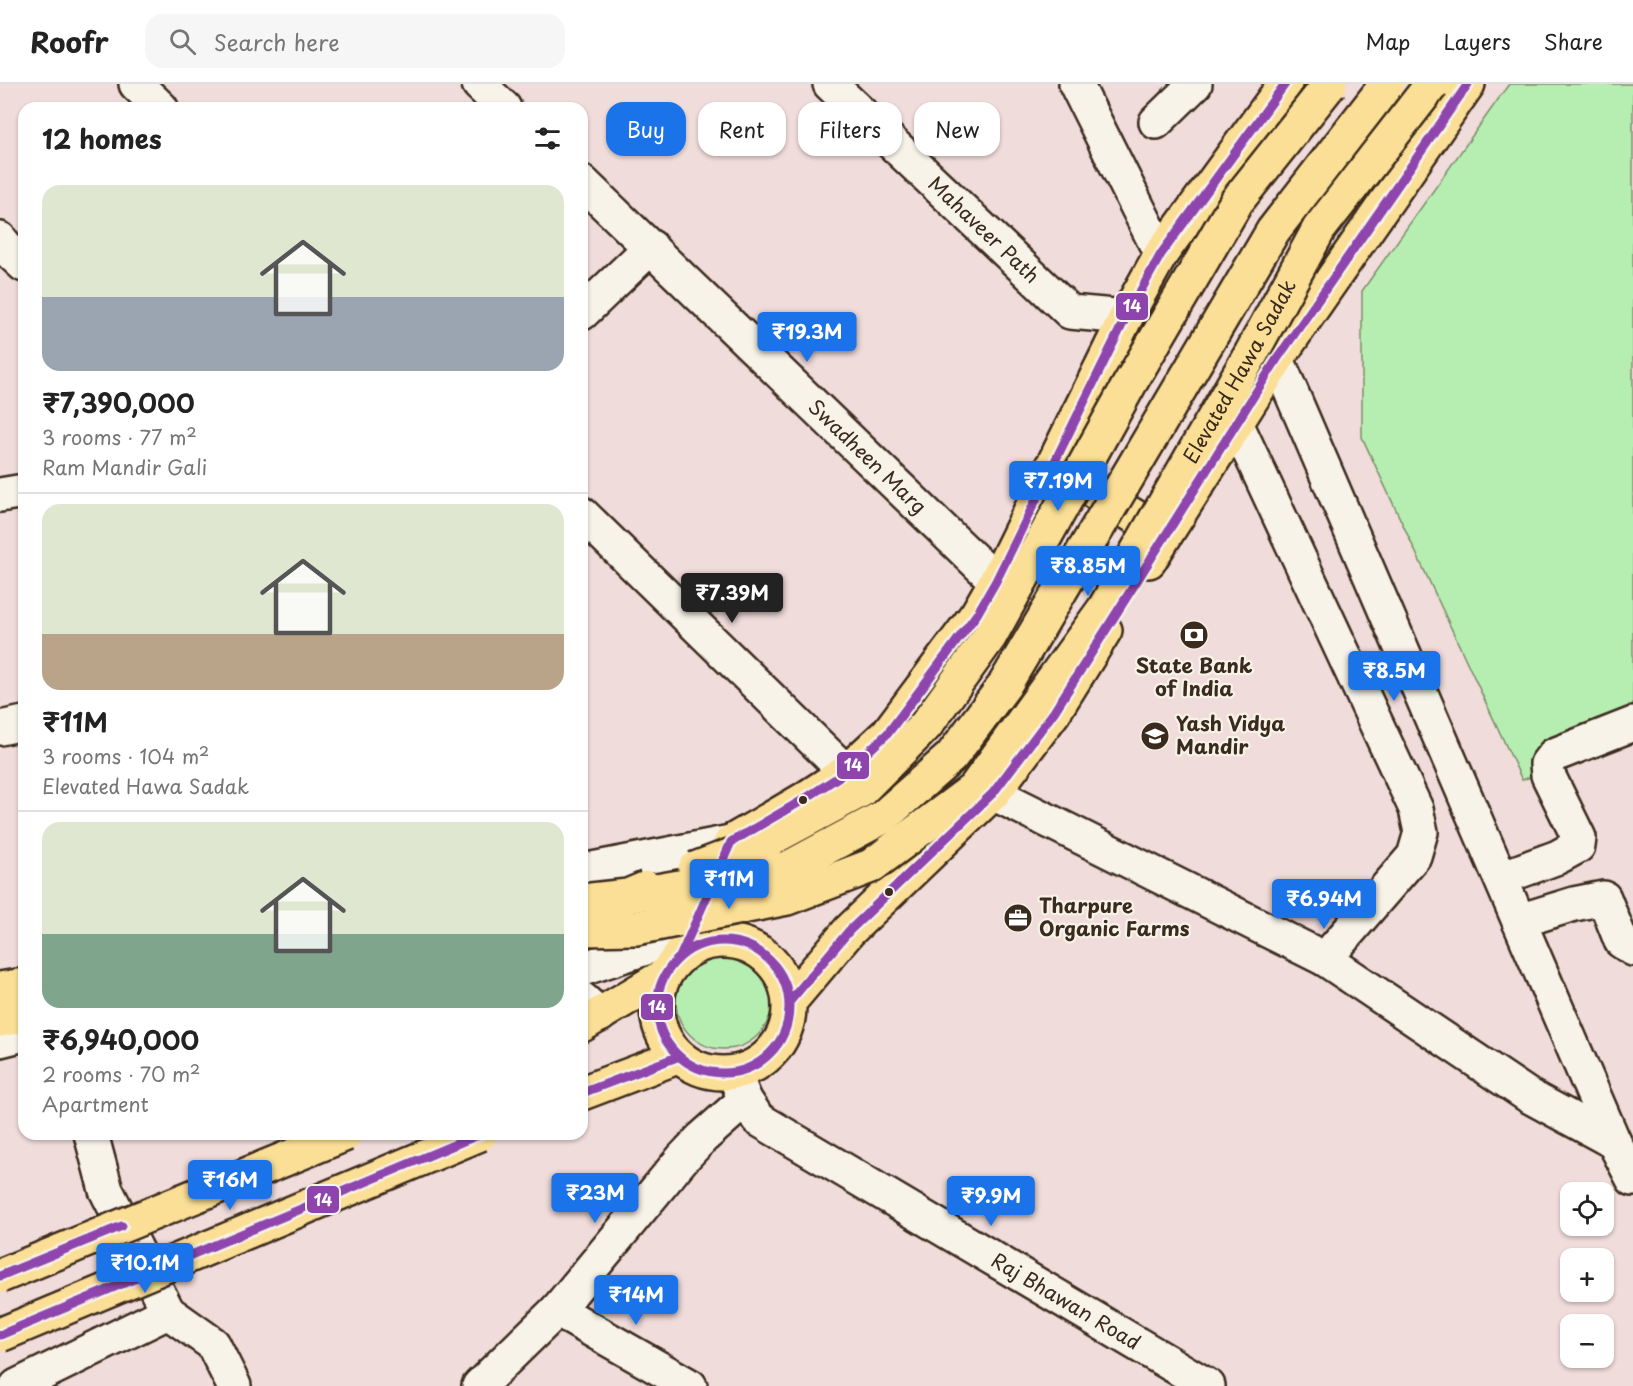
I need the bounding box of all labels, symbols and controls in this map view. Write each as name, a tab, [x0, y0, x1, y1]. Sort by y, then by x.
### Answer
search box	[145, 14, 565, 68]
text: Roofr	[30, 20, 109, 63]
icon: search	[166, 25, 199, 58]
text: Search here	[214, 25, 339, 58]
text: Map	[1366, 25, 1410, 57]
text: Layers	[1443, 25, 1511, 57]
text: Share	[1544, 25, 1603, 57]
chip: Buy	[606, 102, 686, 156]
chip: Rent	[698, 102, 786, 156]
chip: Filters	[798, 102, 902, 156]
chip: New	[914, 102, 1000, 156]
text: 12 homes	[42, 119, 162, 158]
icon: filters	[531, 122, 564, 155]
street label: Mahaveer Path	[922, 169, 1047, 290]
icon: home	[249, 224, 357, 332]
street label: Elevated Hawa Sadak	[1175, 274, 1303, 469]
line badge: 14	[1115, 292, 1149, 321]
text: 14	[1123, 293, 1141, 317]
pin: ₹19.3M	[758, 312, 856, 363]
text: ₹19.3M	[771, 316, 843, 346]
text: ₹7,390,000	[42, 383, 195, 422]
street label: Swadheen Marg	[802, 392, 934, 520]
text: 3 rooms · 77 m²	[42, 422, 197, 452]
text: Ram Mandir Gali	[42, 452, 207, 482]
pin: ₹7.19M	[1009, 461, 1107, 512]
text: ₹7.19M	[1023, 465, 1093, 495]
icon: home	[249, 543, 357, 651]
pin: ₹8.85M	[1039, 546, 1137, 597]
text: ₹8.85M	[1050, 550, 1126, 580]
pin: ₹7.39M	[683, 573, 781, 624]
text: ₹7.39M	[695, 577, 769, 607]
bank icon: State Bank of India	[1178, 619, 1210, 651]
place label: State Bank of India	[1136, 650, 1253, 703]
pin: ₹8.5M	[1352, 651, 1436, 702]
text: ₹8.5M	[1362, 655, 1426, 685]
text: ₹11M	[42, 702, 108, 741]
place label: Yash Vidya Mandir	[1176, 708, 1285, 761]
school or university icon: Yash Vidya Mandir	[1139, 720, 1171, 752]
text: 3 rooms · 104 m²	[42, 741, 209, 771]
line badge: 14	[836, 751, 870, 780]
text: 14	[844, 752, 862, 776]
text: Elevated Hawa Sadak	[42, 771, 249, 801]
unlabelled marker	[797, 794, 809, 806]
pin: ₹11M	[693, 859, 765, 910]
icon: home	[249, 861, 357, 969]
text: ₹11M	[704, 863, 754, 893]
pin: ₹6.94M	[1275, 879, 1373, 930]
text: ₹6.94M	[1286, 883, 1362, 913]
unlabelled marker	[883, 886, 895, 898]
place label: Tharpure Organic Farms	[1039, 890, 1190, 943]
office icon: Tharpure Organic Farms	[1002, 902, 1034, 934]
line badge: 14	[640, 993, 674, 1021]
text: 14	[648, 994, 666, 1018]
text: ₹6,940,000	[42, 1020, 199, 1059]
text: 2 rooms · 70 m²	[42, 1059, 200, 1089]
text: Apartment	[42, 1089, 149, 1119]
pin: ₹16M	[194, 1160, 266, 1211]
text: ₹16M	[202, 1164, 258, 1194]
pin: ₹23M	[559, 1173, 631, 1224]
pin: ₹9.9M	[949, 1176, 1033, 1227]
text: ₹23M	[565, 1177, 625, 1207]
text: ₹9.9M	[961, 1180, 1021, 1210]
map controls	[1560, 1182, 1614, 1368]
button: locate	[1560, 1182, 1614, 1236]
line badge: 14	[306, 1185, 340, 1214]
text: 14	[314, 1187, 332, 1211]
pin: ₹10.1M	[96, 1243, 194, 1294]
street label: Raj Bhawan Road	[986, 1245, 1146, 1357]
text: ₹10.1M	[110, 1247, 180, 1277]
button: +	[1560, 1248, 1614, 1302]
pin: ₹14M	[600, 1275, 672, 1326]
text: ₹14M	[608, 1279, 664, 1309]
button: −	[1560, 1314, 1614, 1368]

